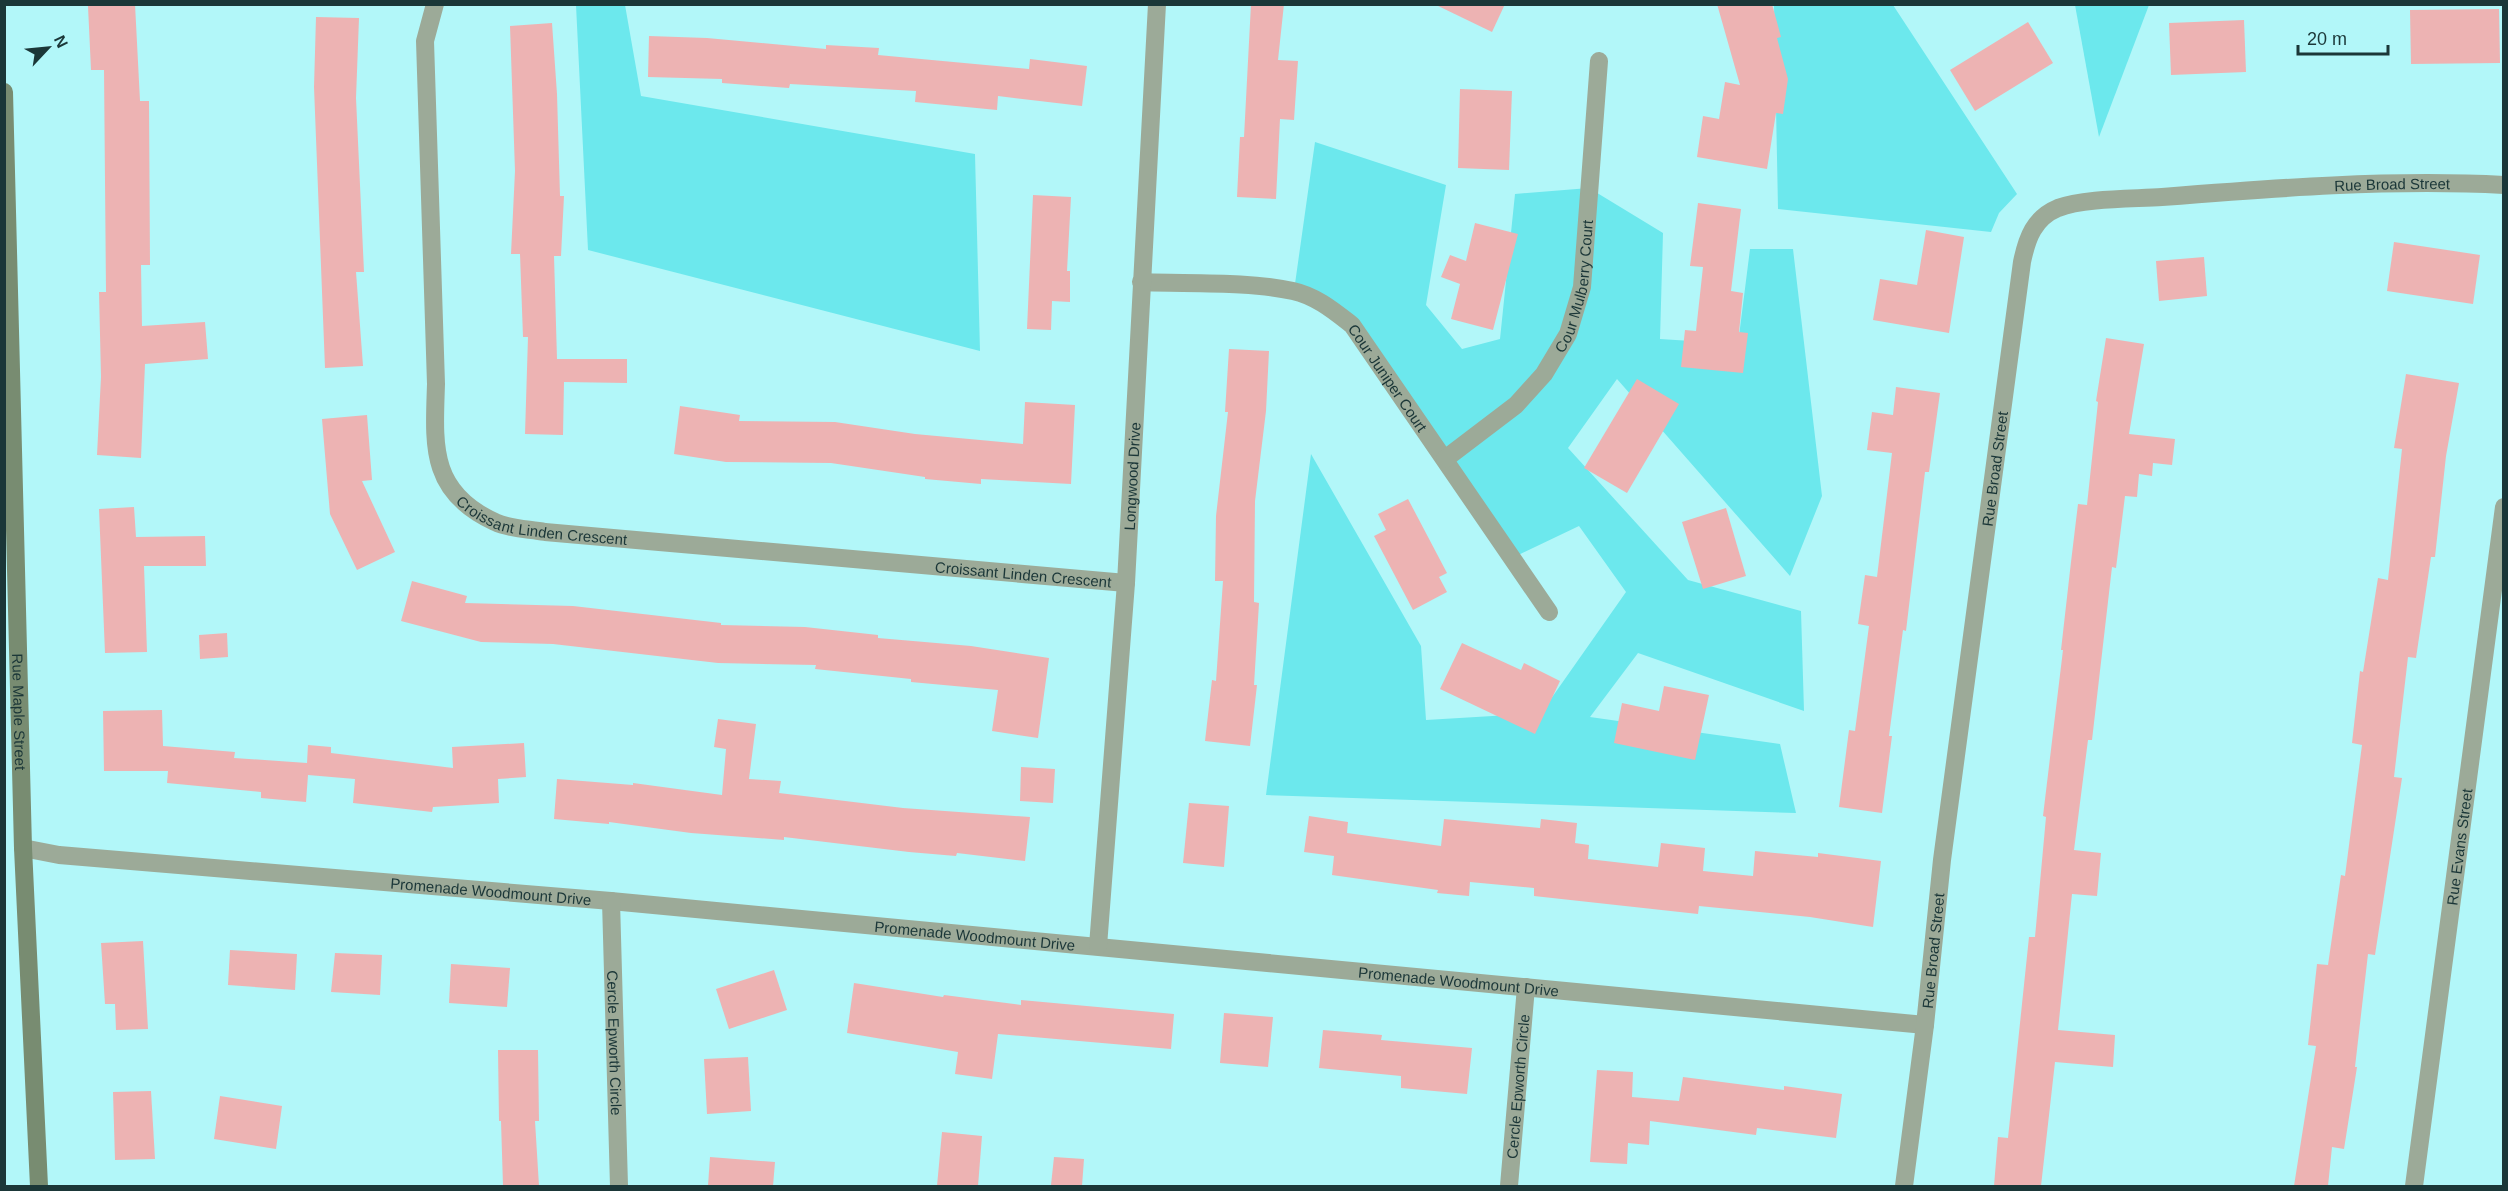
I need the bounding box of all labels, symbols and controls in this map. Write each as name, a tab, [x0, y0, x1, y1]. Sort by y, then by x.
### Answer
north arrow	[18, 18, 78, 78]
scale bar	[2298, 18, 2388, 56]
text: 20 m	[2307, 29, 2347, 49]
text: N	[51, 33, 71, 51]
street label: Rue Broad Street	[2334, 175, 2451, 194]
street label: Cour Mulberry Court	[1551, 218, 1596, 355]
street label: Cour Juniper Court	[1345, 321, 1431, 435]
street label: Rue Broad Street	[1978, 409, 2011, 527]
street label: Longwood Drive	[1120, 422, 1143, 531]
street label: Croissant Linden Crescent	[453, 492, 629, 548]
street label: Croissant Linden Crescent	[934, 558, 1113, 590]
street label: Rue Maple Street	[10, 653, 30, 771]
street label: Rue Evans Street	[2443, 787, 2475, 906]
street label: Promenade Woodmount Drive	[390, 874, 592, 908]
street label: Rue Broad Street	[1918, 891, 1947, 1009]
street label: Promenade Woodmount Drive	[874, 917, 1076, 953]
street label: Promenade Woodmount Drive	[1358, 963, 1560, 999]
street label: Cercle Epworth Circle	[604, 970, 626, 1116]
street label: Cercle Epworth Circle	[1503, 1013, 1532, 1159]

